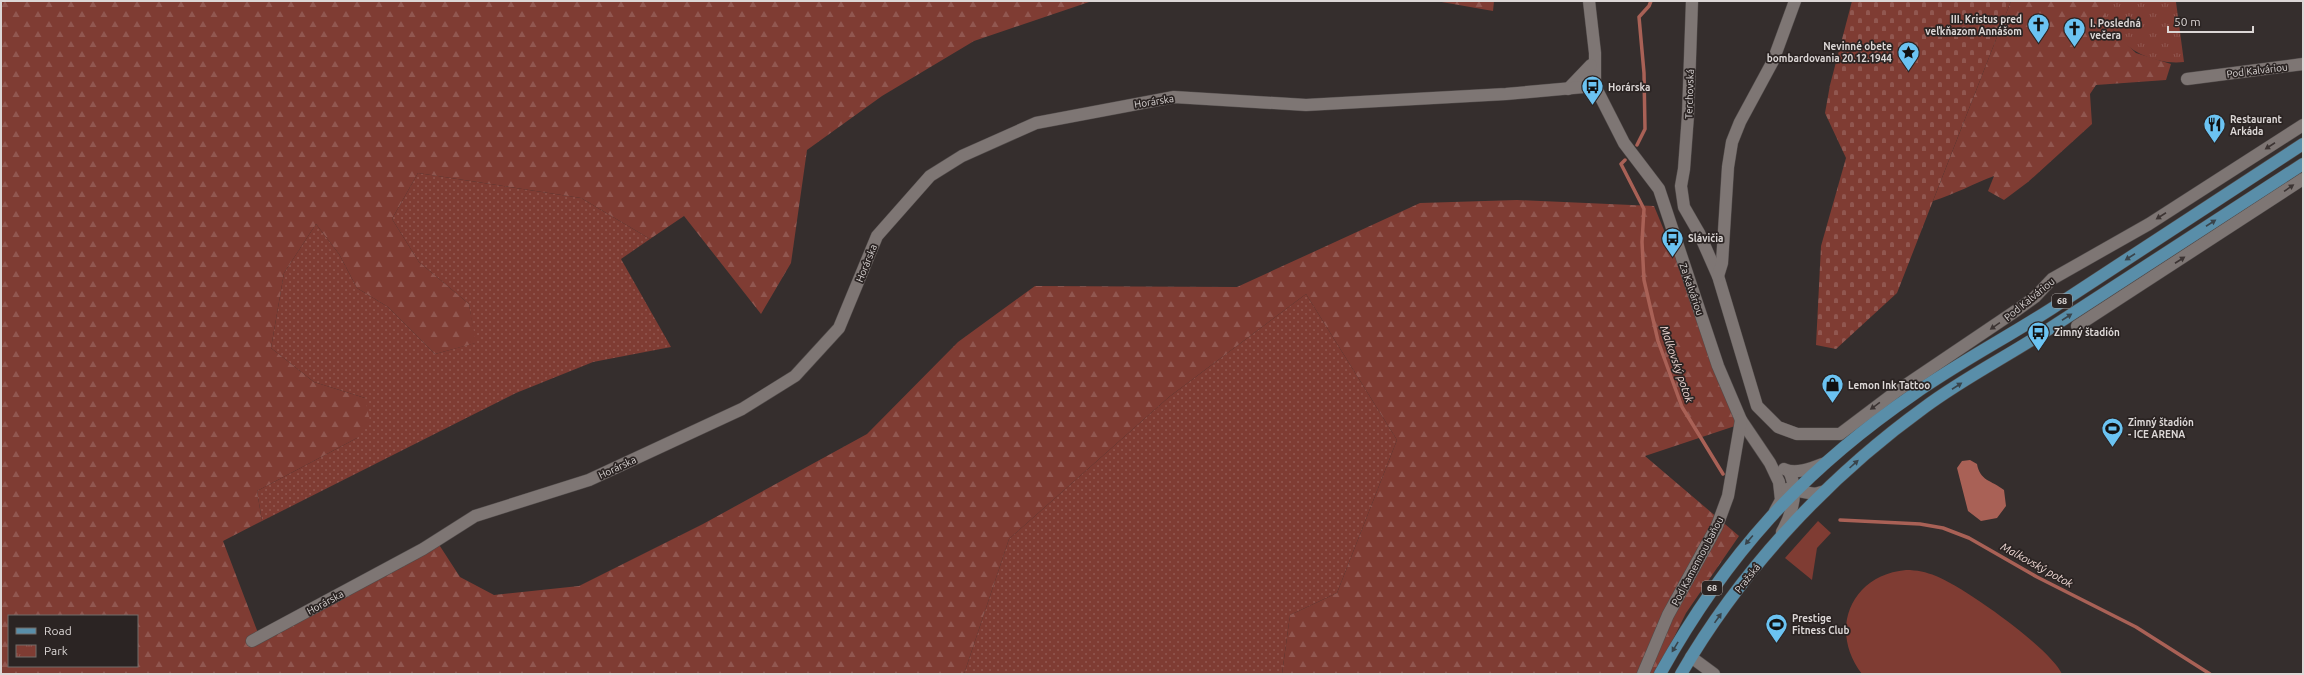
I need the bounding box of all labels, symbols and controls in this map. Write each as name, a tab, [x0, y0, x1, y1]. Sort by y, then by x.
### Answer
scale bar	[2168, 8, 2253, 34]
church icon: III. Kristus pred veľkňazom Annášom	[2025, 12, 2051, 45]
place label: III. Kristus pred veľkňazom Annášom	[1925, 14, 2022, 37]
text: 50 m	[2174, 15, 2201, 28]
church icon: I. Posledná večera	[2061, 16, 2087, 49]
place label: I. Posledná večera	[2090, 18, 2141, 41]
place icon: Nevinné obete bombardovania 20.12.1944	[1895, 39, 1921, 72]
place label: Nevinné obete bombardovania 20.12.1944	[1767, 41, 1892, 64]
street label: Pod Kalváriou	[2226, 61, 2288, 80]
street label: Terchovská	[1683, 69, 1696, 119]
bus stop icon: Horárska	[1579, 74, 1605, 107]
place label: Horárska	[1608, 82, 1651, 93]
street label: Horárska	[1133, 93, 1175, 110]
restaurant icon: Restaurant Arkáda	[2201, 112, 2227, 145]
place label: Restaurant Arkáda	[2230, 114, 2283, 137]
one-way arrow	[2265, 142, 2275, 150]
one-way arrow	[2284, 184, 2294, 192]
one-way arrow	[2155, 213, 2167, 220]
one-way arrow	[2206, 220, 2217, 227]
bus stop icon: Slávičia	[1660, 225, 1686, 258]
place label: Slávičia	[1688, 233, 1723, 244]
street label: Horárska	[854, 243, 879, 284]
one-way arrow	[2125, 253, 2135, 261]
one-way arrow	[2175, 256, 2186, 263]
street label: Za Kalváriou	[1677, 261, 1706, 317]
street label: Pod Kalváriou	[2002, 276, 2057, 323]
road number: 68	[2052, 294, 2072, 308]
one-way arrow	[2061, 314, 2073, 321]
bus stop icon: Zimný štadión	[2025, 319, 2051, 352]
one-way arrow	[1989, 322, 2000, 330]
water label: Malkovský potok	[1658, 324, 1696, 404]
place label: Zimný štadión	[2054, 326, 2120, 338]
shop icon: Lemon Ink Tattoo	[1819, 372, 1845, 405]
place label: Lemon Ink Tattoo	[1848, 380, 1930, 391]
one-way arrow	[1952, 382, 1962, 390]
one-way arrow	[1870, 402, 1881, 410]
sports icon: Zimný štadión - ICE ARENA	[2100, 415, 2126, 448]
place label: Zimný štadión - ICE ARENA	[2128, 416, 2194, 440]
street label: Horárska	[597, 454, 638, 481]
one-way arrow	[1848, 460, 1859, 469]
street label: Pod Kamennou baňou	[1669, 515, 1725, 607]
one-way arrow	[1745, 535, 1754, 545]
water label: Malkovský potok	[1999, 540, 2075, 590]
street label: Pražská	[1732, 562, 1762, 595]
road number: 68	[1702, 581, 1722, 595]
street label: Horárska	[305, 588, 346, 617]
sports icon: Prestige Fitness Club	[1763, 611, 1789, 644]
one-way arrow	[1714, 613, 1722, 623]
place label: Prestige Fitness Club	[1792, 613, 1849, 636]
legend	[8, 615, 138, 667]
text: Road	[44, 624, 72, 637]
one-way arrow	[1672, 641, 1679, 653]
text: Park	[44, 644, 68, 657]

